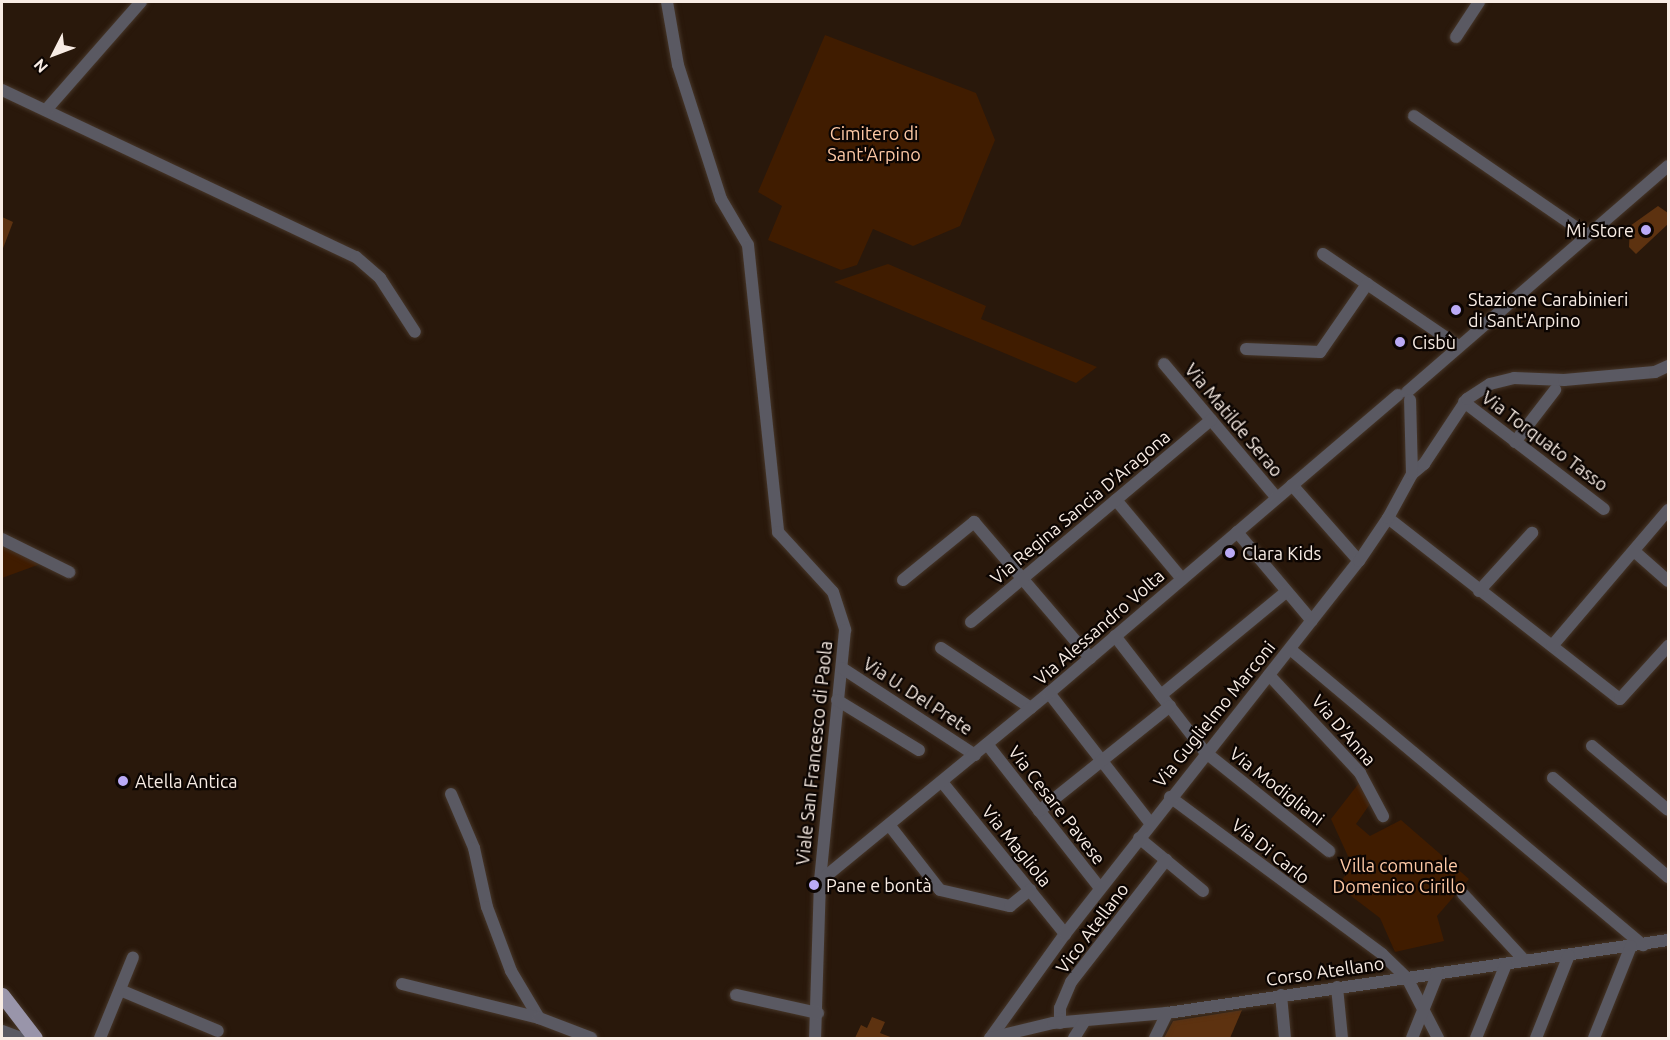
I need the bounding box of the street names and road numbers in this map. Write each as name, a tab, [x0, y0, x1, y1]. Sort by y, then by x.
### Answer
street label: Via Matilde Serao	[1180, 359, 1288, 481]
street label: Via Torquato Tasso	[1478, 386, 1612, 496]
street label: Via Regina Sancia D'Aragona	[986, 425, 1174, 589]
street label: Via Alessandro Volta	[1029, 565, 1169, 689]
street label: Via Guglielmo Marconi	[1149, 637, 1279, 791]
street label: Viale San Francesco di Paola	[791, 640, 837, 866]
street label: Via U. Del Prete	[859, 653, 977, 739]
street label: Via D'Anna	[1307, 690, 1381, 770]
street label: Via Cesare Pavese	[1004, 741, 1110, 869]
street label: Via Modigliani	[1225, 742, 1329, 830]
street label: Via Magliola	[978, 801, 1056, 891]
street label: Via Di Carlo	[1228, 814, 1314, 888]
street label: Vico Atellano	[1051, 879, 1133, 977]
street label: Corso Atellano	[1265, 952, 1385, 990]

